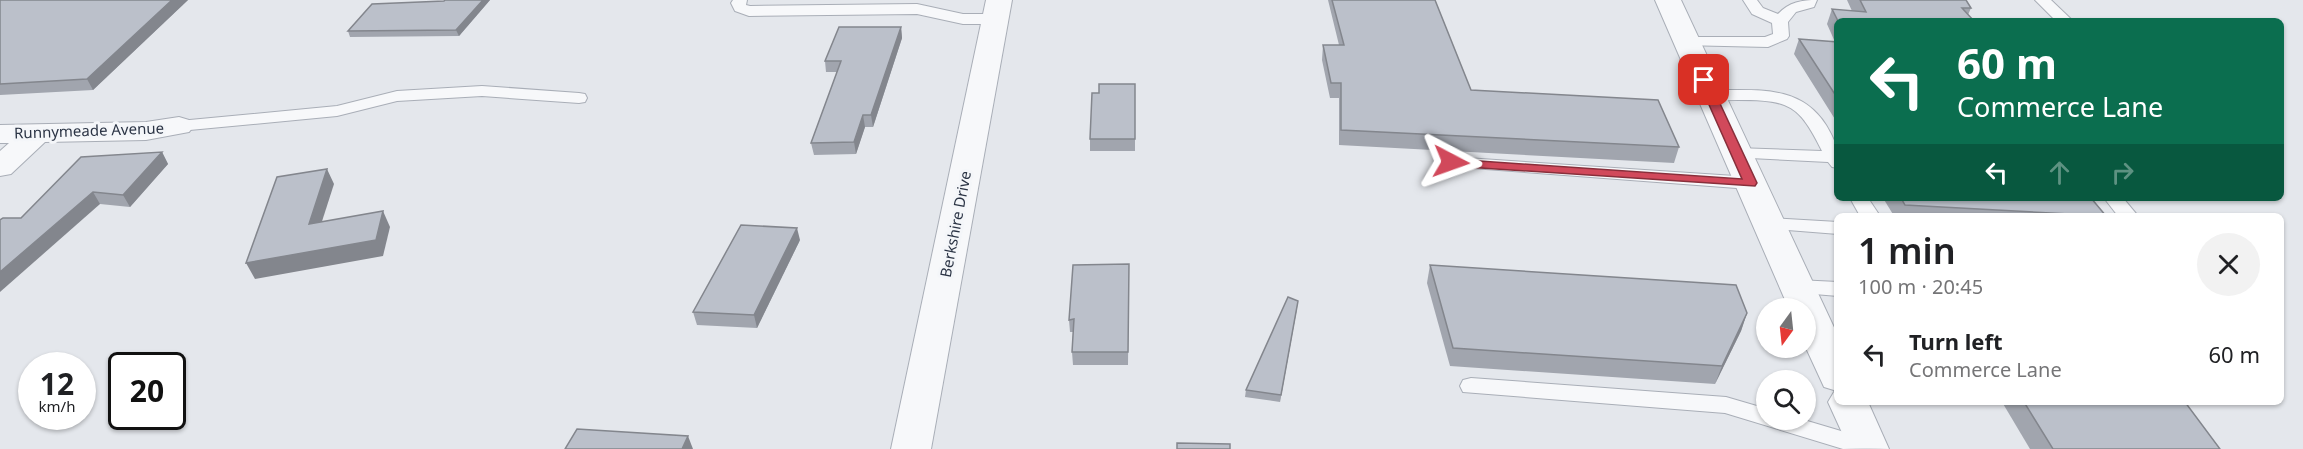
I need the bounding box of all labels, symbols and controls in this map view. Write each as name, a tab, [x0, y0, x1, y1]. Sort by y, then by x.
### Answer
text: 60 m	[1957, 34, 2057, 91]
icon: left	[1858, 42, 1936, 120]
pin	[1678, 54, 1729, 105]
icon: arrive	[1687, 63, 1720, 96]
text: Commerce Lane	[1957, 88, 2163, 125]
street label: Runnymeade Avenue	[14, 117, 164, 143]
position arrow	[1419, 130, 1483, 194]
icon: left	[1980, 156, 2013, 189]
icon: ahead	[2043, 156, 2076, 189]
icon: right	[2106, 156, 2139, 189]
street label: Berkshire Drive	[935, 169, 975, 279]
text: 1 min	[1858, 226, 1956, 275]
button: close	[2197, 233, 2260, 296]
text: 100 m · 20:45	[1858, 273, 1983, 300]
north arrow	[1756, 298, 1816, 358]
map controls	[1756, 298, 1816, 430]
text: Turn left	[1909, 326, 2003, 356]
icon: left	[1858, 338, 1891, 371]
text: 60 m	[2209, 339, 2260, 369]
speed limit sign: 20	[108, 352, 186, 430]
text: Commerce Lane	[1909, 356, 2062, 383]
text: 12	[40, 363, 74, 404]
button: search	[1756, 370, 1816, 430]
text: km/h	[39, 396, 75, 416]

